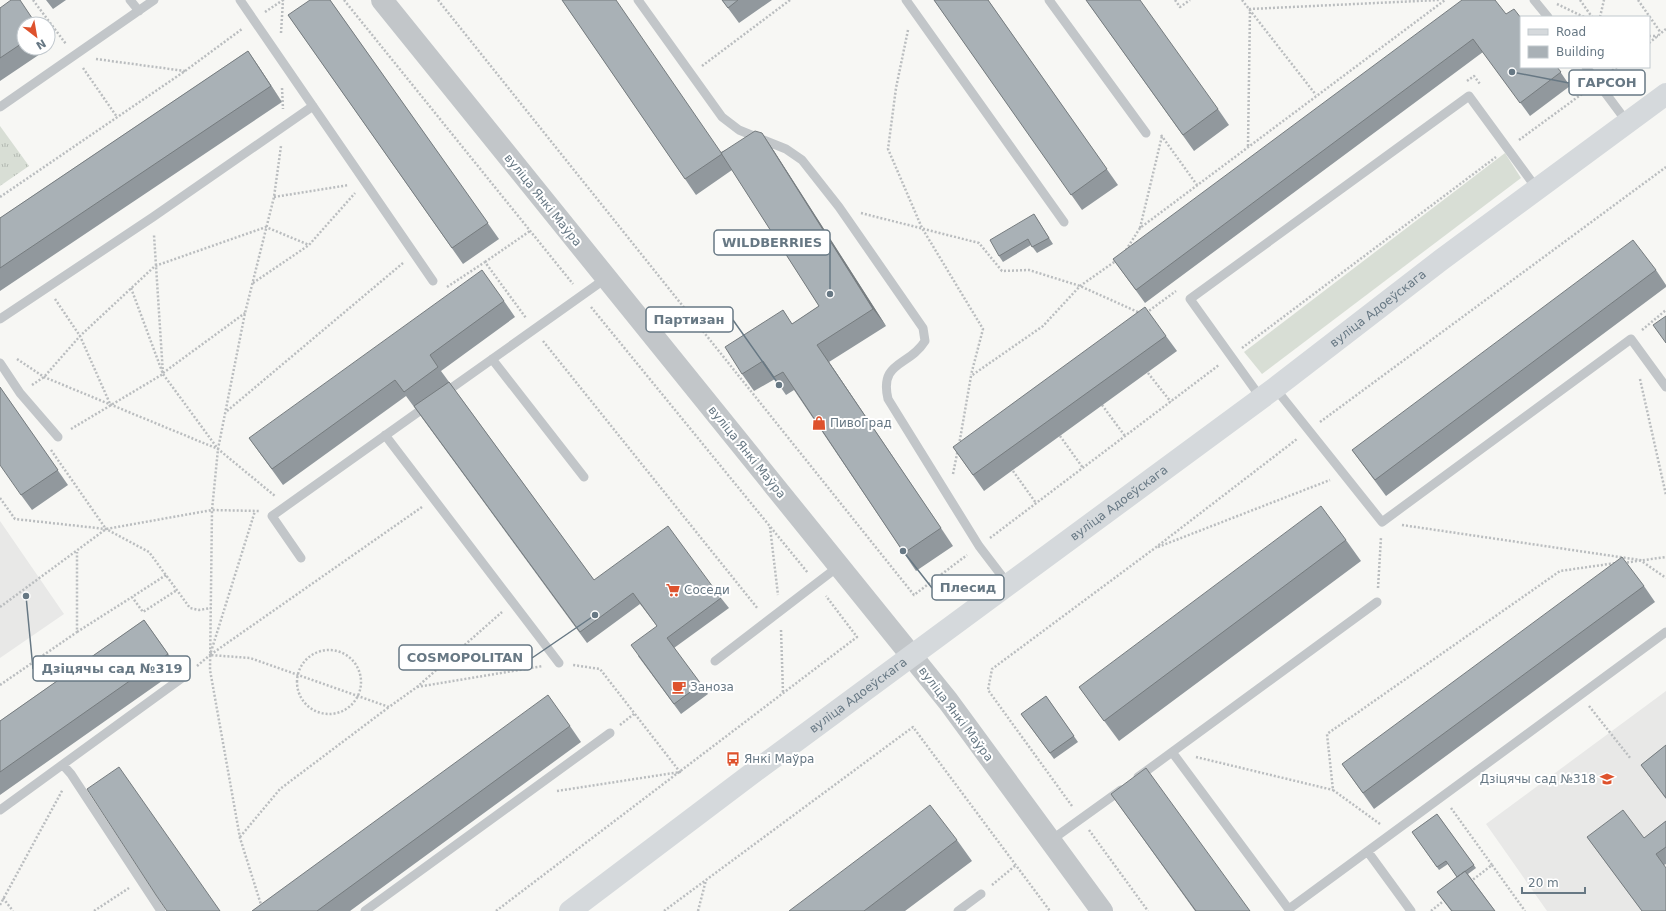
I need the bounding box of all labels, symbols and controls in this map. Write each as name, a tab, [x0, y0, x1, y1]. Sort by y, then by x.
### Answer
north arrow	[16, 16, 56, 56]
legend	[1520, 16, 1650, 68]
text: Road	[1556, 25, 1586, 39]
text: N	[34, 36, 48, 52]
text: Building	[1556, 45, 1605, 59]
callout: ГАРСОН	[1569, 70, 1645, 95]
text: ГАРСОН	[1577, 75, 1637, 90]
street label: вуліца Янкі Маўра	[501, 151, 585, 249]
callout: WILDBERRIES	[714, 230, 830, 255]
text: WILDBERRIES	[722, 235, 822, 250]
street label: вуліца Адоеўскага	[1327, 267, 1429, 350]
callout: Партизан	[646, 307, 733, 332]
text: Партизан	[654, 312, 724, 327]
street label: вуліца Янкі Маўра	[705, 403, 789, 501]
shop icon: ПивоГрад	[811, 415, 827, 431]
place label: ПивоГрад	[830, 416, 892, 430]
street label: вуліца Адоеўскага	[1067, 462, 1171, 544]
callout: Плесид	[932, 575, 1004, 600]
text: Плесид	[940, 580, 996, 595]
supermarket icon: Соседи	[665, 582, 681, 598]
place label: Соседи	[684, 583, 730, 597]
callout: COSMOPOLITAN	[399, 645, 532, 670]
text: COSMOPOLITAN	[407, 650, 523, 665]
street label: вуліца Адоеўскага	[807, 655, 910, 736]
callout: Дзіцячы сад №319	[33, 656, 190, 681]
text: Дзіцячы сад №319	[41, 661, 183, 676]
street label: вуліца Янкі Маўра	[916, 664, 996, 764]
cafe icon: Заноза	[671, 679, 687, 695]
place label: Заноза	[690, 680, 734, 694]
bus stop icon: Янкі Маўра	[725, 751, 741, 767]
place label: Янкі Маўра	[744, 752, 814, 766]
school or university icon: Дзіцячы сад №318	[1599, 771, 1615, 787]
place label: Дзіцячы сад №318	[1480, 772, 1596, 786]
scale bar	[1522, 869, 1585, 895]
text: 20 m	[1528, 876, 1559, 890]

